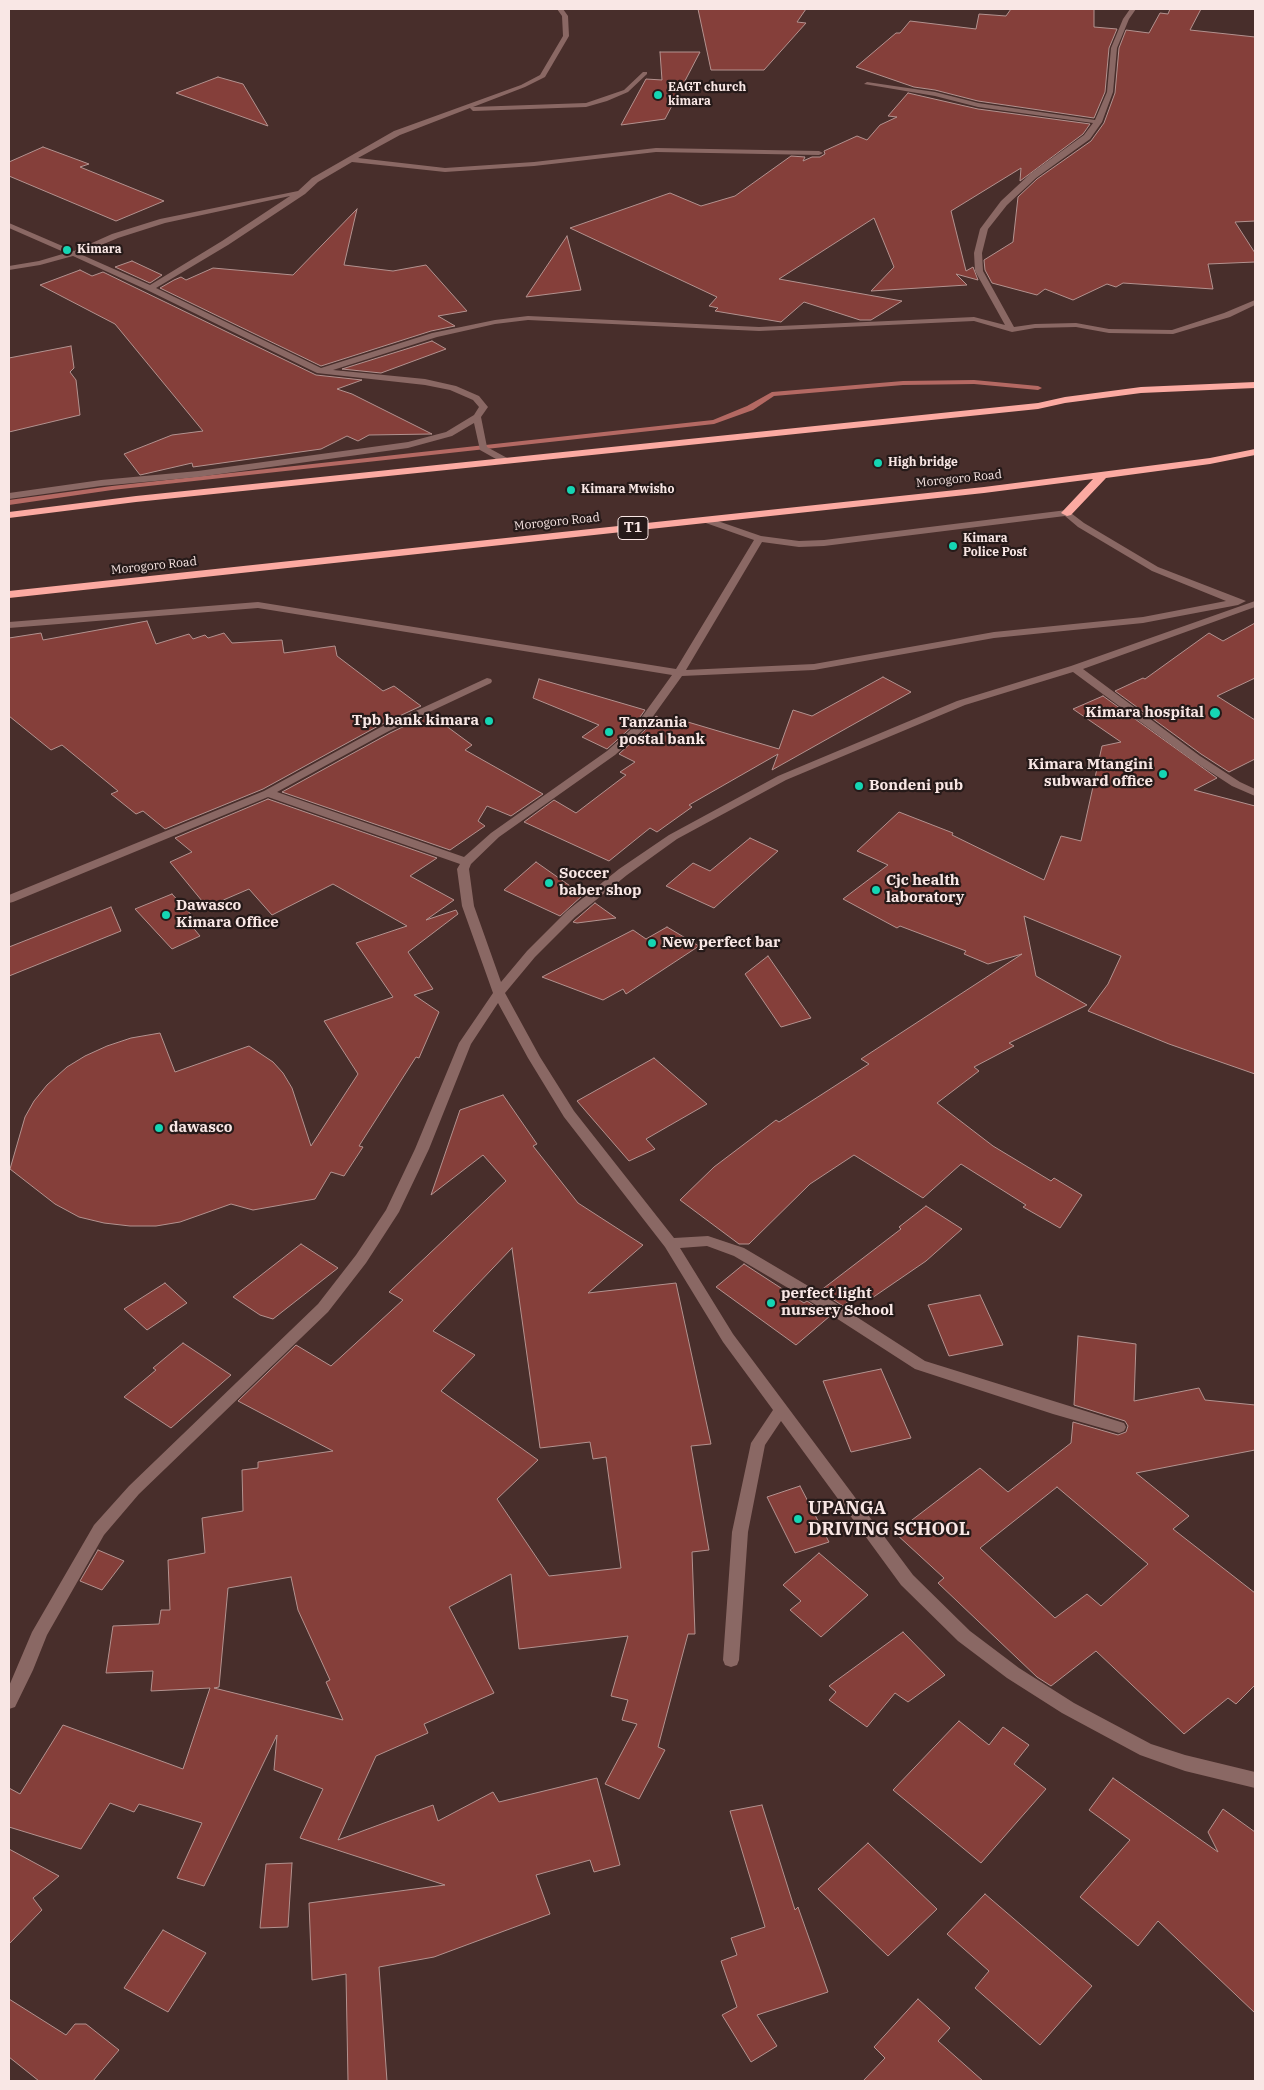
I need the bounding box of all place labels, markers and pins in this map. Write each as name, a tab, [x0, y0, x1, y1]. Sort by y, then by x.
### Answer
place label: EAGT church kimara	[668, 81, 746, 109]
marker: EAGT church kimara	[652, 89, 664, 101]
place label: Kimara	[77, 243, 121, 257]
marker: Kimara	[61, 244, 73, 256]
place label: High bridge	[888, 456, 958, 470]
marker: High bridge	[872, 457, 884, 469]
place label: Kimara Mwisho	[581, 483, 674, 497]
marker: Kimara Mwisho	[565, 484, 577, 496]
place label: Kimara Police Post	[963, 532, 1027, 560]
marker: Kimara Police Post	[947, 540, 959, 552]
place label: Kimara hospital	[1085, 704, 1204, 722]
marker: Kimara hospital	[1208, 706, 1222, 720]
place label: Tpb bank kimara	[352, 712, 479, 730]
place label: Tanzania postal bank	[619, 714, 705, 749]
marker: Tpb bank kimara	[483, 715, 495, 727]
marker: Tanzania postal bank	[603, 726, 615, 738]
place label: Kimara Mtangini subward office	[1028, 756, 1153, 791]
marker: Kimara Mtangini subward office	[1157, 768, 1169, 780]
place label: Bondeni pub	[869, 777, 963, 795]
marker: Bondeni pub	[853, 780, 865, 792]
place label: Soccer baber shop	[559, 865, 642, 900]
place label: Cjc health laboratory	[886, 872, 964, 907]
marker: Soccer baber shop	[543, 877, 555, 889]
marker: Cjc health laboratory	[870, 884, 882, 896]
place label: Dawasco Kimara Office	[176, 897, 279, 932]
marker: Dawasco Kimara Office	[160, 909, 172, 921]
place label: New perfect bar	[662, 934, 780, 952]
marker: New perfect bar	[646, 937, 658, 949]
place label: dawasco	[169, 1119, 232, 1137]
marker: dawasco	[153, 1122, 165, 1134]
place label: perfect light nursery School	[781, 1285, 894, 1320]
marker: perfect light nursery School	[765, 1297, 777, 1309]
place label: UPANGA DRIVING SCHOOL	[808, 1498, 970, 1540]
marker: UPANGA DRIVING SCHOOL	[792, 1513, 804, 1525]

